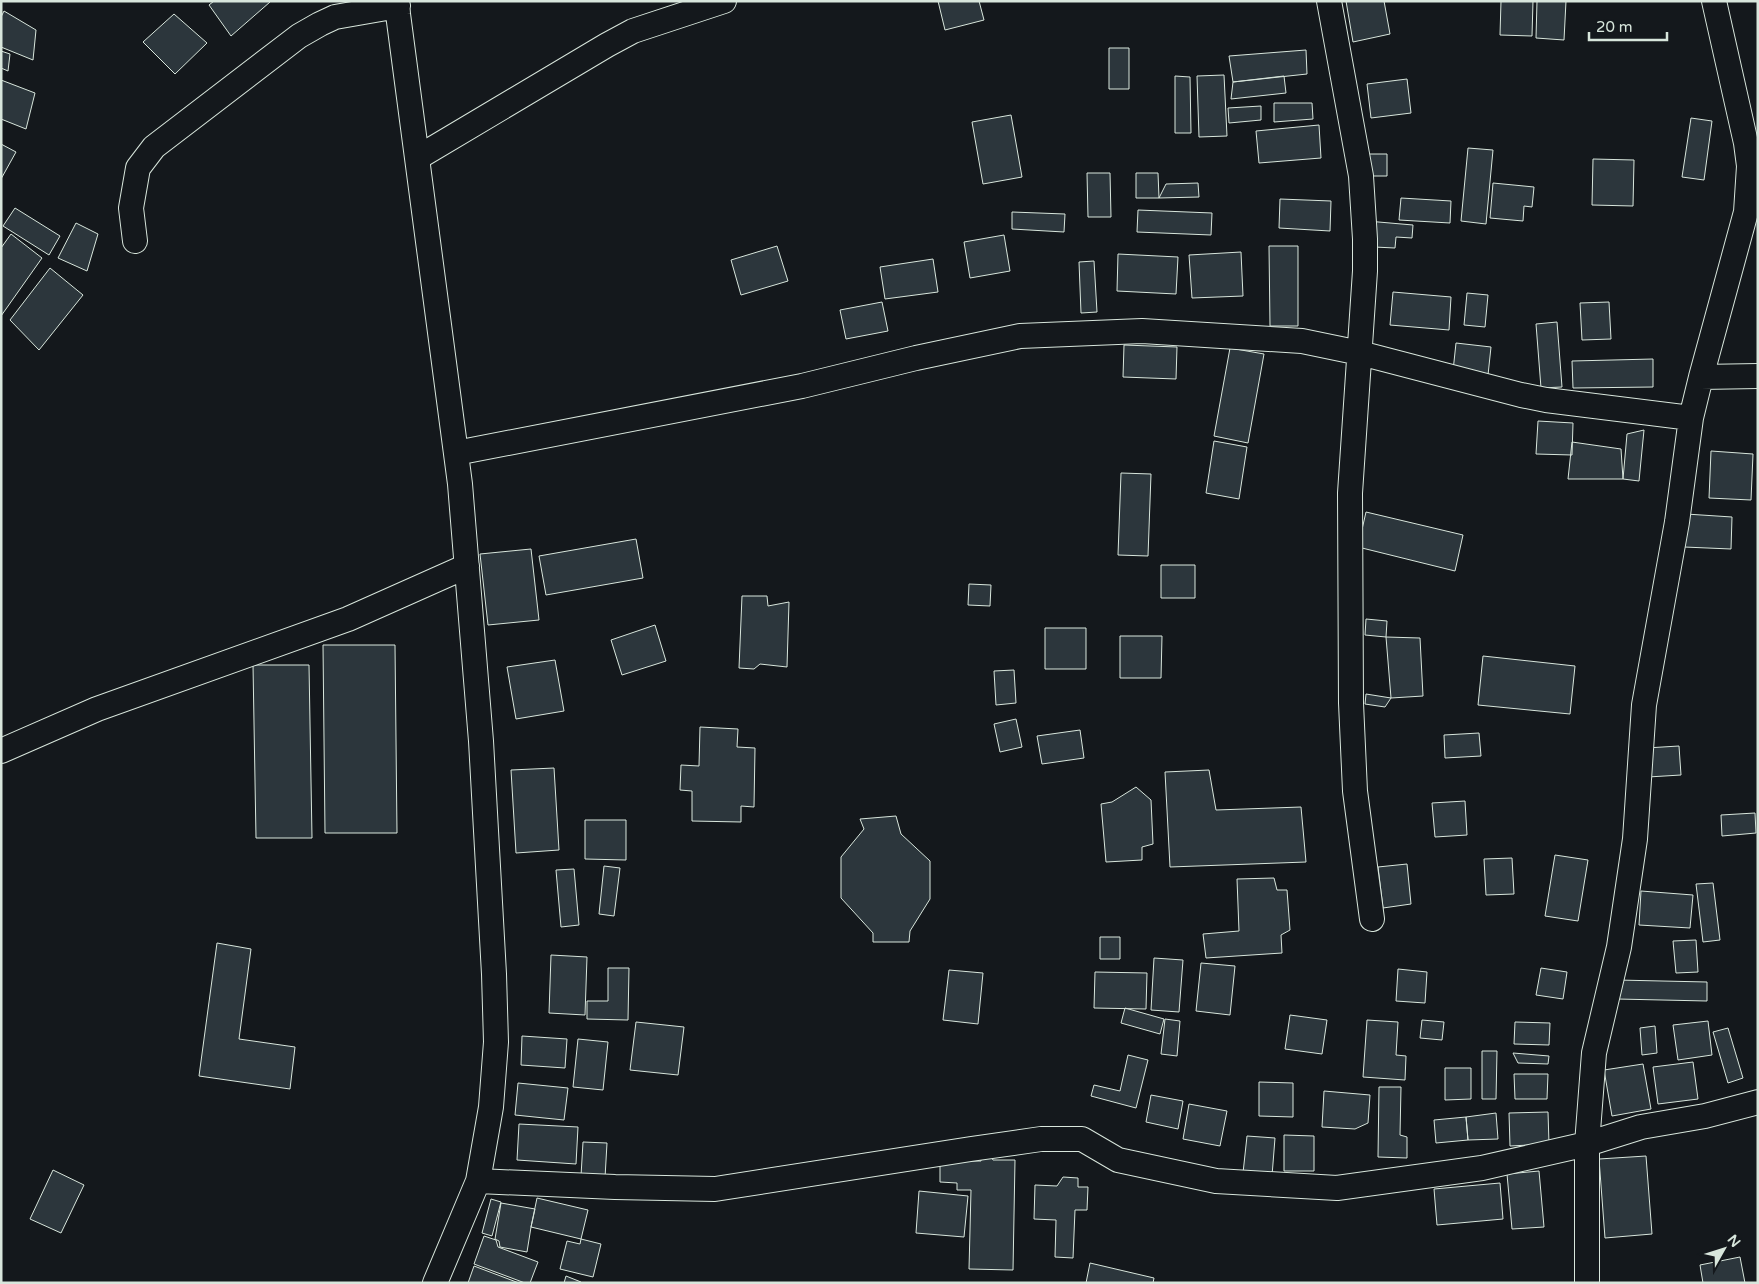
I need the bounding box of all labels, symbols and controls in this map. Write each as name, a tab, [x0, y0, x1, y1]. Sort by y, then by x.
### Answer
scale bar	[1589, 10, 1666, 42]
text: 20 m	[1596, 18, 1633, 36]
north arrow	[1699, 1224, 1749, 1274]
text: N	[1724, 1231, 1744, 1251]

